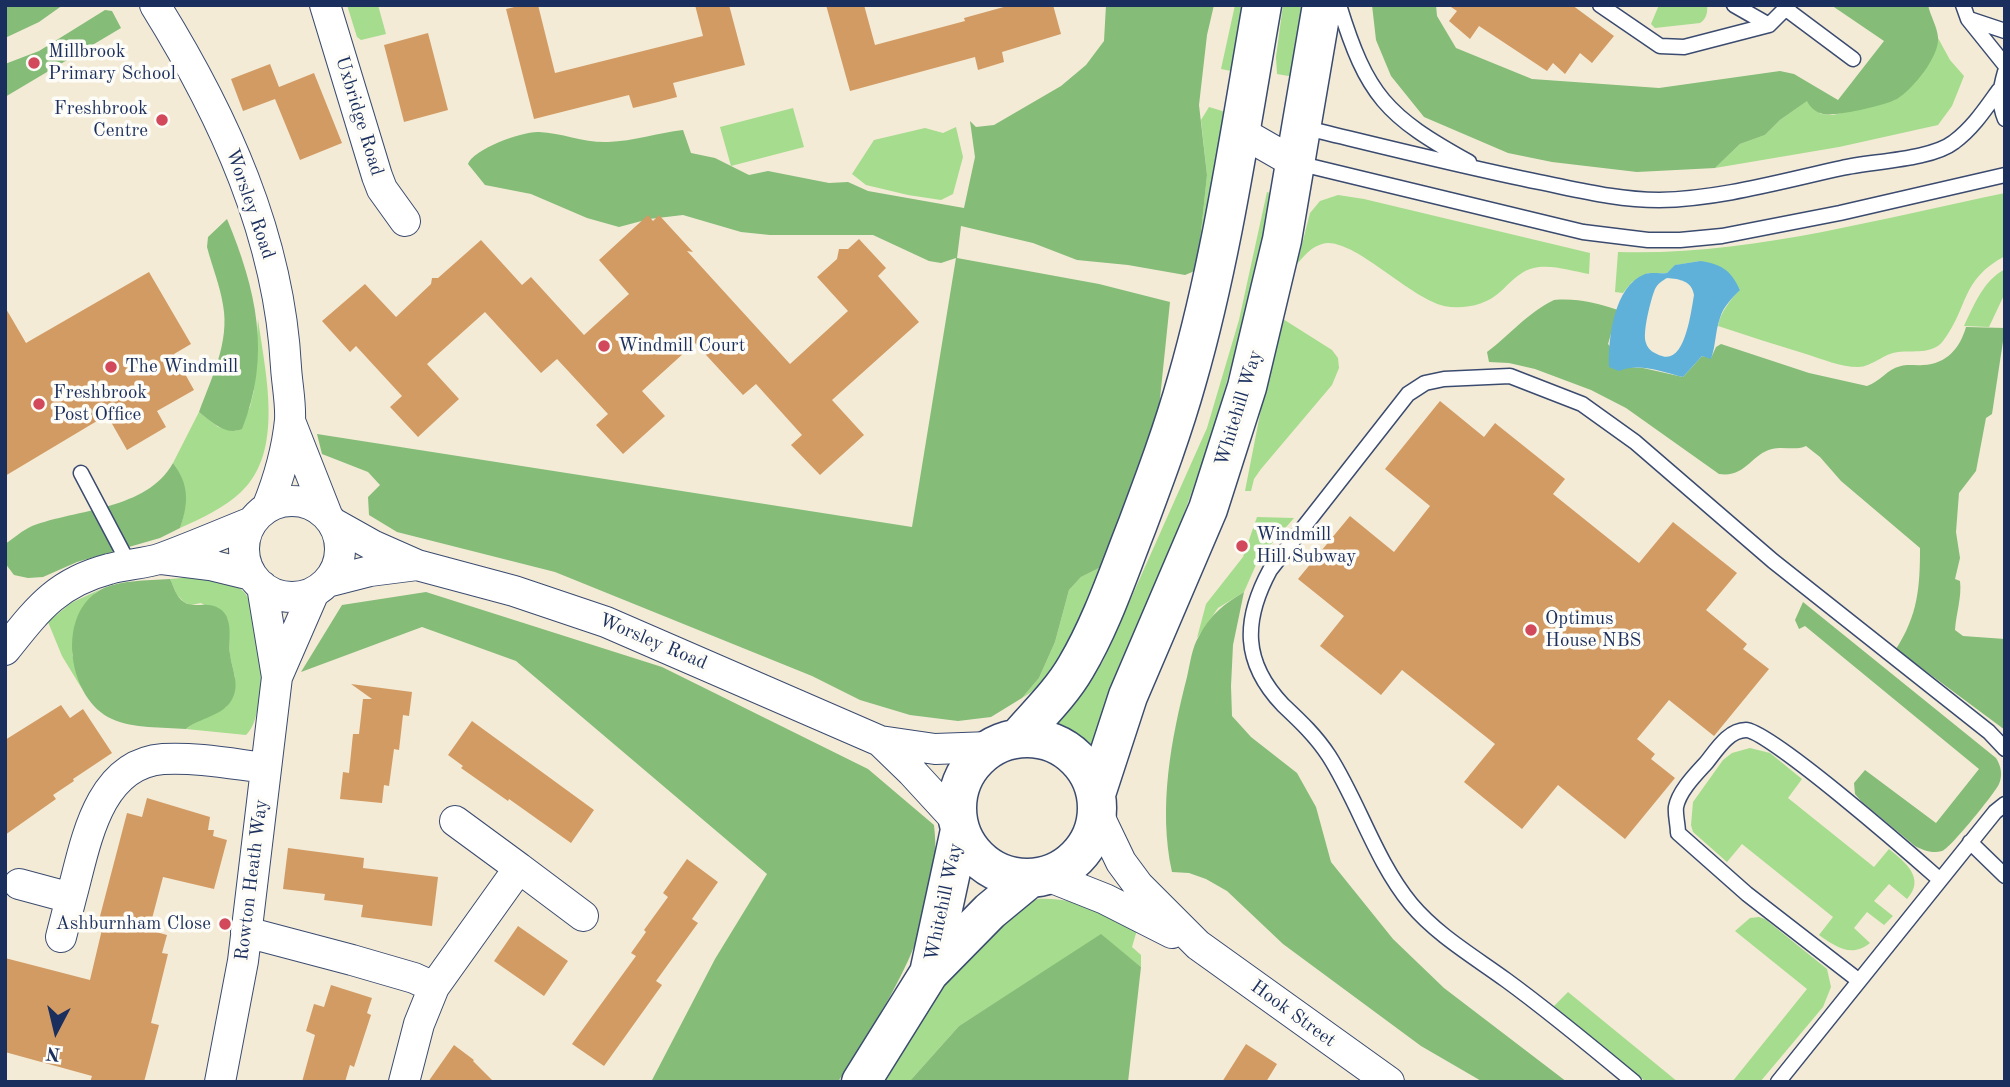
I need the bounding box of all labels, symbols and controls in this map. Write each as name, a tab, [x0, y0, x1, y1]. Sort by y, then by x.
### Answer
place label: Millbrook Primary School	[48, 41, 176, 85]
street label: Uxbridge Road	[330, 53, 388, 179]
marker: Millbrook Primary School	[26, 55, 42, 71]
place label: Freshbrook Centre	[54, 98, 148, 142]
marker: Freshbrook Centre	[154, 112, 170, 128]
street label: Worsley Road	[220, 146, 280, 262]
place label: Windmill Court	[618, 335, 745, 357]
marker: Windmill Court	[596, 338, 612, 354]
street label: Whitehill Way	[1211, 347, 1267, 469]
place label: The Windmill	[125, 356, 238, 378]
marker: The Windmill	[103, 359, 119, 375]
place label: Freshbrook Post Office	[53, 382, 147, 426]
marker: Freshbrook Post Office	[31, 396, 47, 412]
place label: Windmill Hill Subway	[1256, 524, 1356, 568]
marker: Windmill Hill Subway	[1234, 538, 1250, 554]
place label: Optimus House NBS	[1545, 608, 1641, 652]
street label: Worsley Road	[595, 609, 711, 675]
marker: Optimus House NBS	[1523, 622, 1539, 638]
street label: Rowton Heath Way	[231, 798, 273, 962]
street label: Whitehill Way	[920, 841, 968, 963]
place label: Ashburnham Close	[56, 913, 211, 935]
marker: Ashburnham Close	[217, 916, 233, 932]
street label: Hook Street	[1246, 976, 1340, 1052]
north arrow	[21, 996, 91, 1066]
text: N	[45, 1042, 62, 1063]

